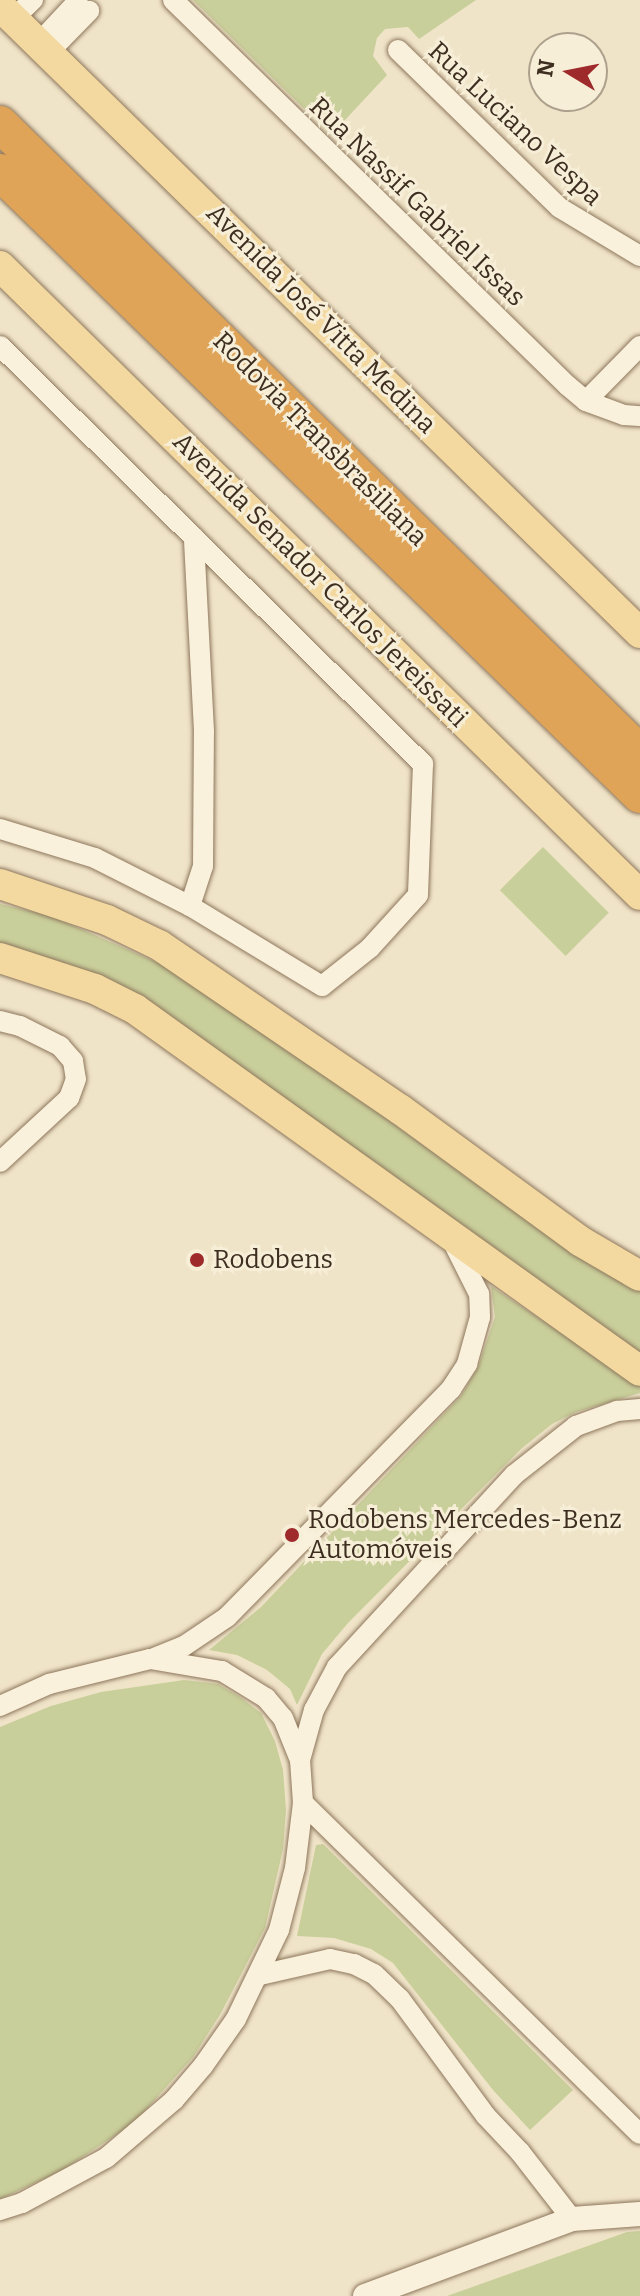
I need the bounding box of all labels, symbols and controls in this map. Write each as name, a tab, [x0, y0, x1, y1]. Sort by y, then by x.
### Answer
north arrow	[528, 32, 608, 112]
street label: Rua Luciano Vespa	[422, 36, 608, 212]
text: N	[531, 57, 561, 79]
street label: Rua Nassif Gabriel Issas	[303, 91, 531, 313]
street label: Avenida José Vitta Medina	[200, 198, 442, 440]
street label: Rodovia Transbrasiliana	[206, 325, 434, 553]
street label: Avenida Senador Carlos Jereissati	[166, 426, 474, 734]
place label: Rodobens	[213, 1244, 333, 1276]
marker: Rodobens	[188, 1251, 206, 1269]
place label: Rodobens Mercedes-Benz Automóveis	[308, 1504, 622, 1566]
marker: Rodobens Mercedes-Benz Automóveis	[283, 1526, 301, 1544]

